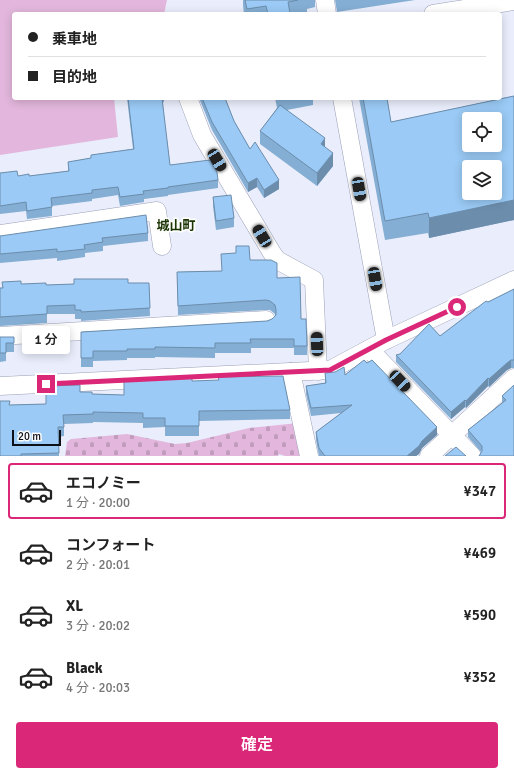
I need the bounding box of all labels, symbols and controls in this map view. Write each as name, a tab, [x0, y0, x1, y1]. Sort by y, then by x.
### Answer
text: 乗車地	[52, 30, 97, 48]
text: 目的地	[52, 68, 97, 86]
map controls	[462, 112, 502, 200]
button: locate	[462, 112, 502, 152]
car	[206, 147, 228, 173]
button: layers	[462, 160, 502, 200]
car	[351, 176, 367, 202]
district label: 城山町	[156, 218, 196, 234]
car	[251, 223, 273, 249]
car	[367, 266, 383, 292]
route start	[448, 298, 466, 316]
callout: 1 分	[22, 326, 70, 354]
text: 1 分	[35, 332, 57, 348]
car	[311, 332, 323, 356]
car	[387, 368, 413, 394]
route end	[37, 375, 55, 393]
scale bar	[12, 428, 61, 447]
text: 20 m	[18, 430, 41, 443]
icon: car	[18, 473, 54, 509]
text: エコノミー	[66, 474, 141, 492]
text: ¥347	[464, 482, 496, 500]
text: 1 分 · 20:00	[66, 495, 130, 511]
icon: car	[18, 535, 54, 571]
text: コンフォート	[66, 536, 156, 554]
text: ¥469	[464, 544, 496, 562]
text: 2 分 · 20:01	[66, 557, 130, 573]
icon: car	[18, 597, 54, 633]
text: XL	[66, 597, 83, 615]
text: ¥590	[464, 606, 496, 624]
text: 3 分 · 20:02	[66, 618, 130, 634]
icon: car	[18, 659, 54, 695]
text: Black	[66, 659, 103, 677]
text: ¥352	[464, 668, 496, 686]
text: 4 分 · 20:03	[66, 680, 130, 696]
button: 確定	[16, 722, 498, 768]

